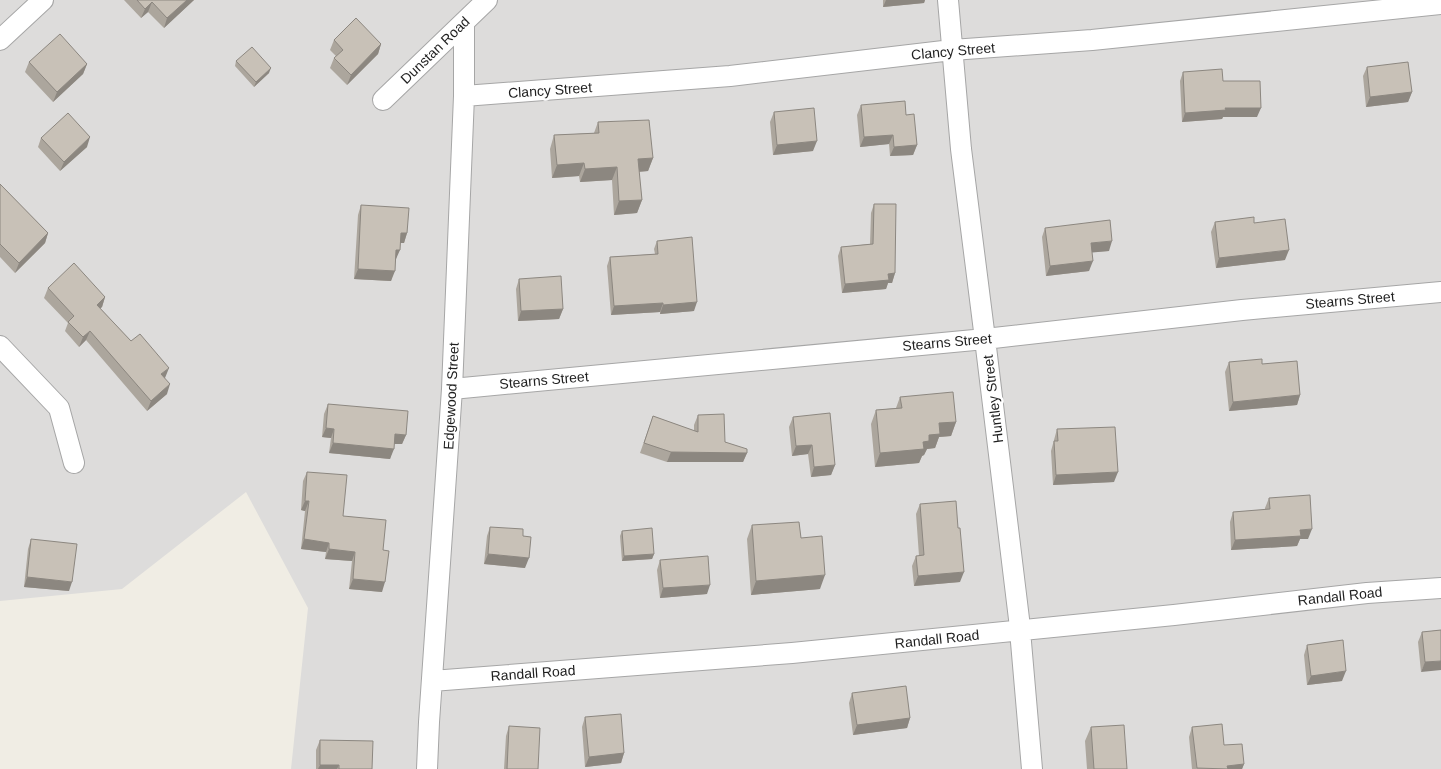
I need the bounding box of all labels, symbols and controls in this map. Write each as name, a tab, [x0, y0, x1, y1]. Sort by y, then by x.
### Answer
street label: Dunstan Road	[397, 13, 473, 87]
street label: Clancy Street	[910, 39, 996, 63]
street label: Clancy Street	[508, 79, 593, 101]
street label: Stearns Street	[1305, 288, 1395, 312]
street label: Stearns Street	[902, 330, 992, 354]
street label: Edgewood Street	[440, 342, 462, 450]
street label: Huntley Street	[980, 354, 1006, 444]
street label: Stearns Street	[499, 368, 589, 392]
street label: Randall Road	[1297, 584, 1383, 608]
street label: Randall Road	[894, 627, 980, 651]
street label: Randall Road	[490, 662, 576, 684]

